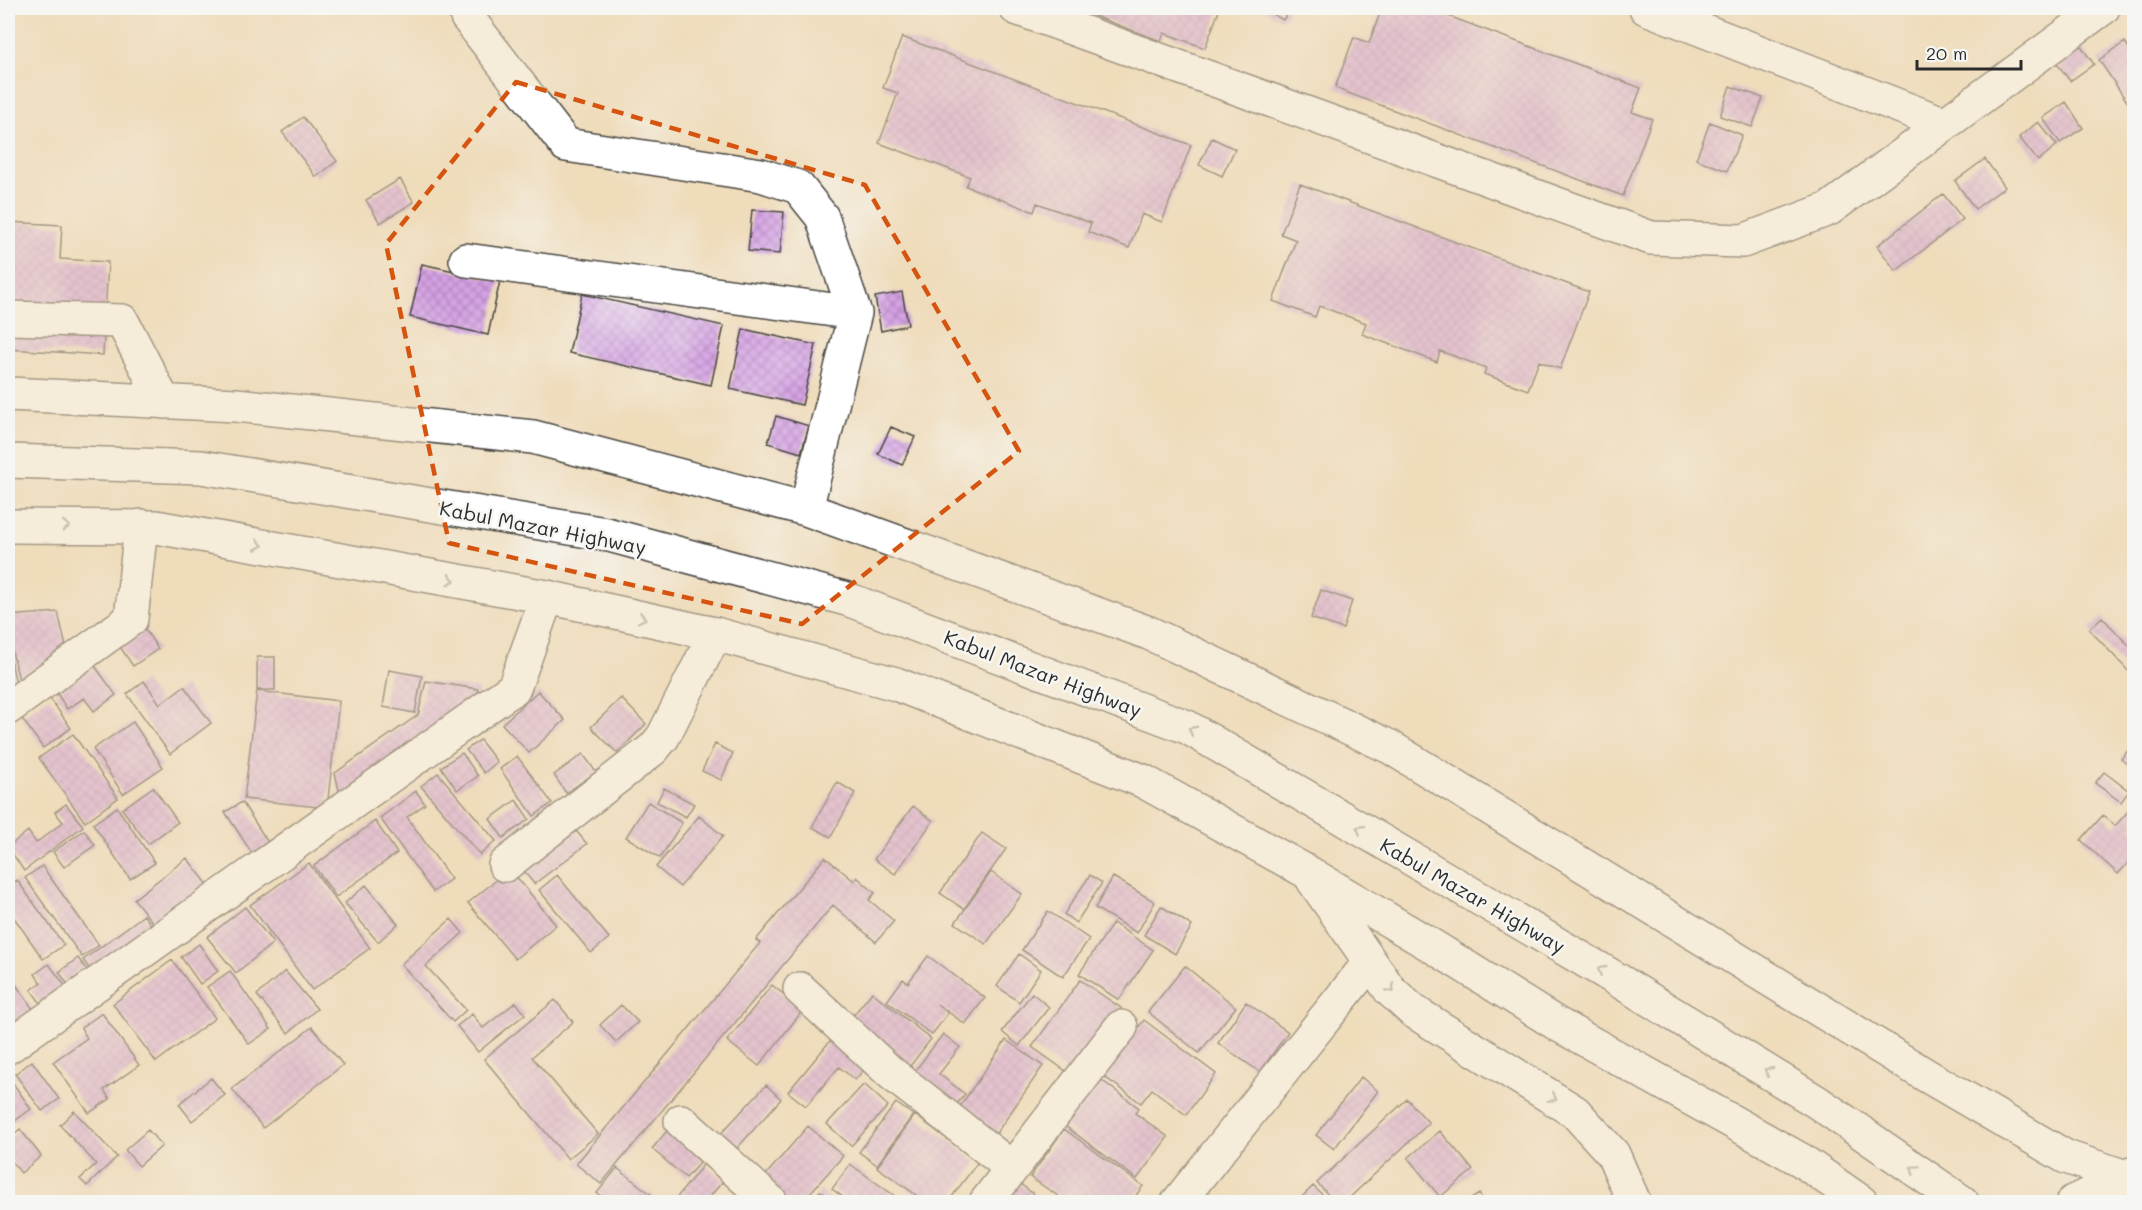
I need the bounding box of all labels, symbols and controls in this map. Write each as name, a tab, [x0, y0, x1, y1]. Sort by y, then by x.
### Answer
scale bar	[1917, 33, 2020, 71]
text: 20 m	[1926, 41, 1967, 65]
street label: Kabul Mazar Highway	[438, 494, 648, 560]
one-way arrow	[61, 520, 70, 532]
one-way arrow	[254, 538, 264, 551]
one-way arrow	[447, 573, 456, 585]
one-way arrow	[637, 611, 647, 624]
street label: Kabul Mazar Highway	[940, 623, 1146, 723]
one-way arrow	[1188, 726, 1198, 737]
one-way arrow	[1356, 824, 1366, 836]
street label: Kabul Mazar Highway	[1376, 831, 1570, 959]
one-way arrow	[1597, 966, 1607, 977]
one-way arrow	[1384, 983, 1395, 993]
one-way arrow	[1763, 1068, 1774, 1079]
one-way arrow	[1547, 1090, 1557, 1102]
one-way arrow	[1909, 1165, 1920, 1176]

